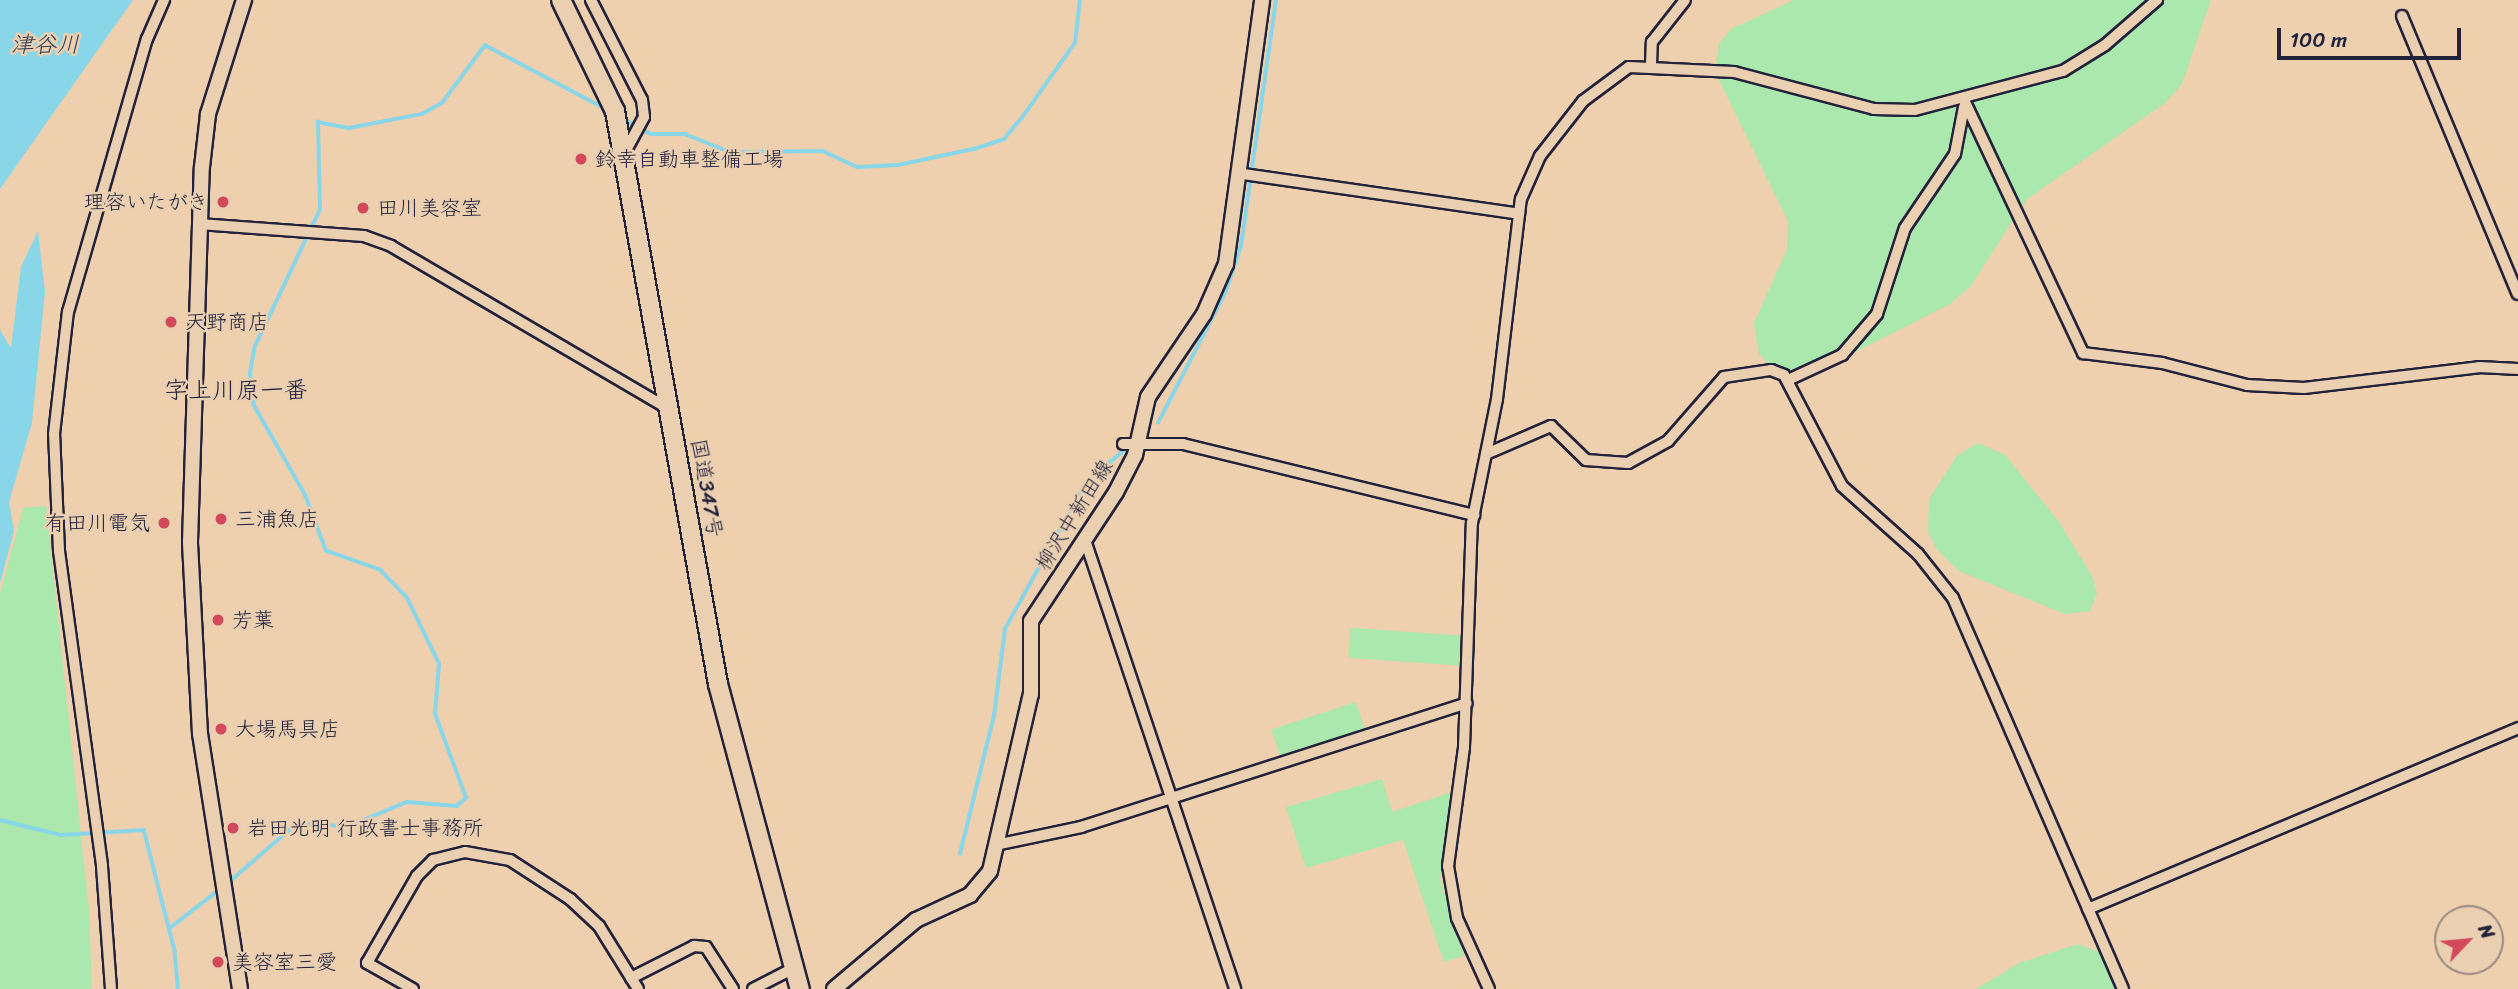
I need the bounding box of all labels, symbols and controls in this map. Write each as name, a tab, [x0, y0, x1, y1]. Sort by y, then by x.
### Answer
scale bar	[2280, 14, 2464, 58]
text: 100 m	[2290, 21, 2347, 59]
water label: 津谷川	[11, 31, 79, 59]
place label: 鈴幸自動車整備工場	[595, 146, 784, 172]
marker: 鈴幸自動車整備工場	[573, 151, 589, 167]
place label: 理容いたがき	[83, 189, 209, 215]
marker: 理容いたがき	[215, 194, 231, 210]
place label: 田川美容室	[377, 195, 482, 221]
marker: 田川美容室	[355, 200, 371, 216]
place label: 天野商店	[185, 309, 269, 335]
marker: 天野商店	[163, 314, 179, 330]
district label: 字上川原一番	[164, 377, 308, 405]
street label: 国道347号	[686, 437, 728, 539]
street label: 柳沢中新田線	[1030, 455, 1118, 575]
place label: 三浦魚店	[235, 506, 319, 532]
place label: 有田川電気	[45, 510, 150, 536]
marker: 三浦魚店	[213, 511, 229, 527]
marker: 有田川電気	[156, 515, 172, 531]
place label: 芳葉	[232, 607, 274, 633]
marker: 芳葉	[210, 612, 226, 628]
place label: 大場馬具店	[235, 716, 340, 742]
marker: 大場馬具店	[213, 721, 229, 737]
place label: 岩田光明 行政書士事務所	[247, 815, 483, 841]
marker: 岩田光明 行政書士事務所	[225, 820, 241, 836]
north arrow	[2434, 905, 2504, 975]
text: N	[2469, 918, 2504, 945]
place label: 美容室三愛	[232, 949, 337, 975]
marker: 美容室三愛	[210, 954, 226, 970]

